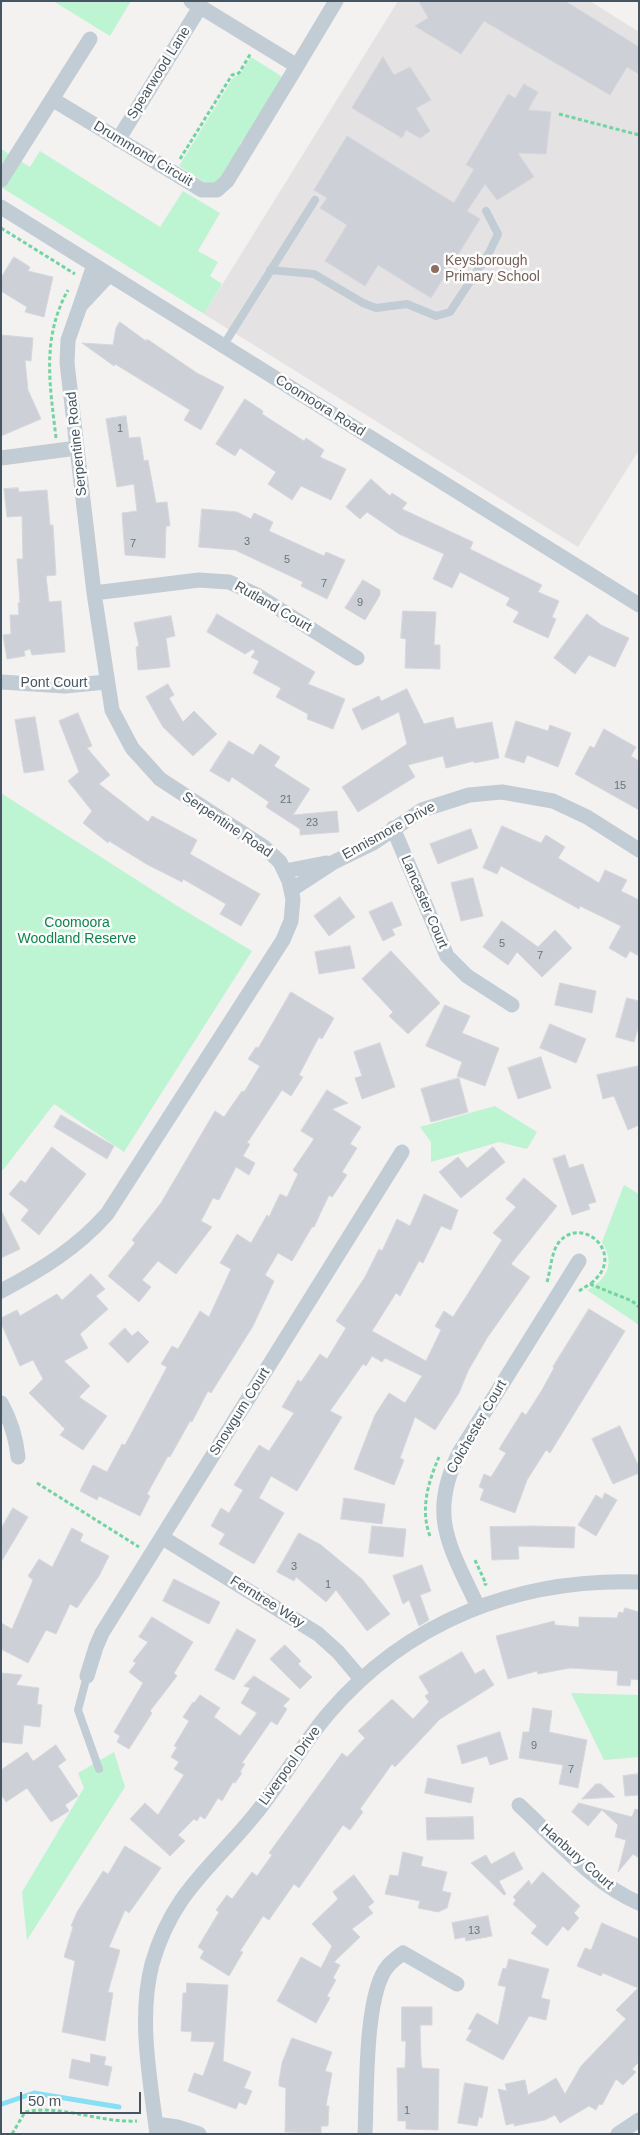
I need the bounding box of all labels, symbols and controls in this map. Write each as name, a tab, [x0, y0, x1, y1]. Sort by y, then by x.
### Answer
street label: Spearwood Lane	[124, 24, 194, 122]
street label: Drummond Circuit	[90, 118, 196, 190]
place label: Keysborough Primary School	[445, 253, 540, 286]
marker: Keysborough Primary School	[429, 263, 441, 275]
street label: Coomoora Road	[272, 372, 368, 440]
street label: Serpentine Road	[63, 391, 91, 497]
house number: 1	[117, 422, 123, 436]
house number: 3	[244, 535, 250, 549]
house number: 7	[130, 537, 136, 551]
house number: 5	[284, 553, 290, 567]
house number: 7	[321, 577, 327, 591]
street label: Rutland Court	[231, 578, 315, 636]
house number: 9	[357, 596, 363, 610]
street label: Pont Court	[21, 675, 87, 691]
house number: 15	[614, 779, 626, 793]
street label: Serpentine Road	[179, 789, 275, 861]
house number: 21	[280, 793, 292, 807]
street label: Ennismore Drive	[340, 799, 438, 863]
house number: 23	[306, 816, 318, 830]
street label: Lancaster Court	[397, 853, 451, 951]
park label: Coomoora Woodland Reserve	[18, 915, 136, 948]
house number: 5	[499, 937, 505, 951]
house number: 7	[537, 949, 543, 963]
street label: Snowgum Court	[206, 1365, 274, 1459]
street label: Colchester Court	[443, 1377, 511, 1477]
house number: 3	[291, 1560, 297, 1574]
street label: Ferntree Way	[227, 1573, 307, 1631]
house number: 1	[325, 1578, 331, 1592]
street label: Liverpool Drive	[256, 1723, 324, 1809]
house number: 9	[531, 1739, 537, 1753]
house number: 7	[568, 1763, 574, 1777]
street label: Hanbury Court	[537, 1821, 617, 1893]
house number: 13	[468, 1924, 480, 1938]
scale bar	[22, 2082, 144, 2114]
text: 50 m	[28, 2092, 61, 2109]
house number: 1	[404, 2104, 410, 2118]

